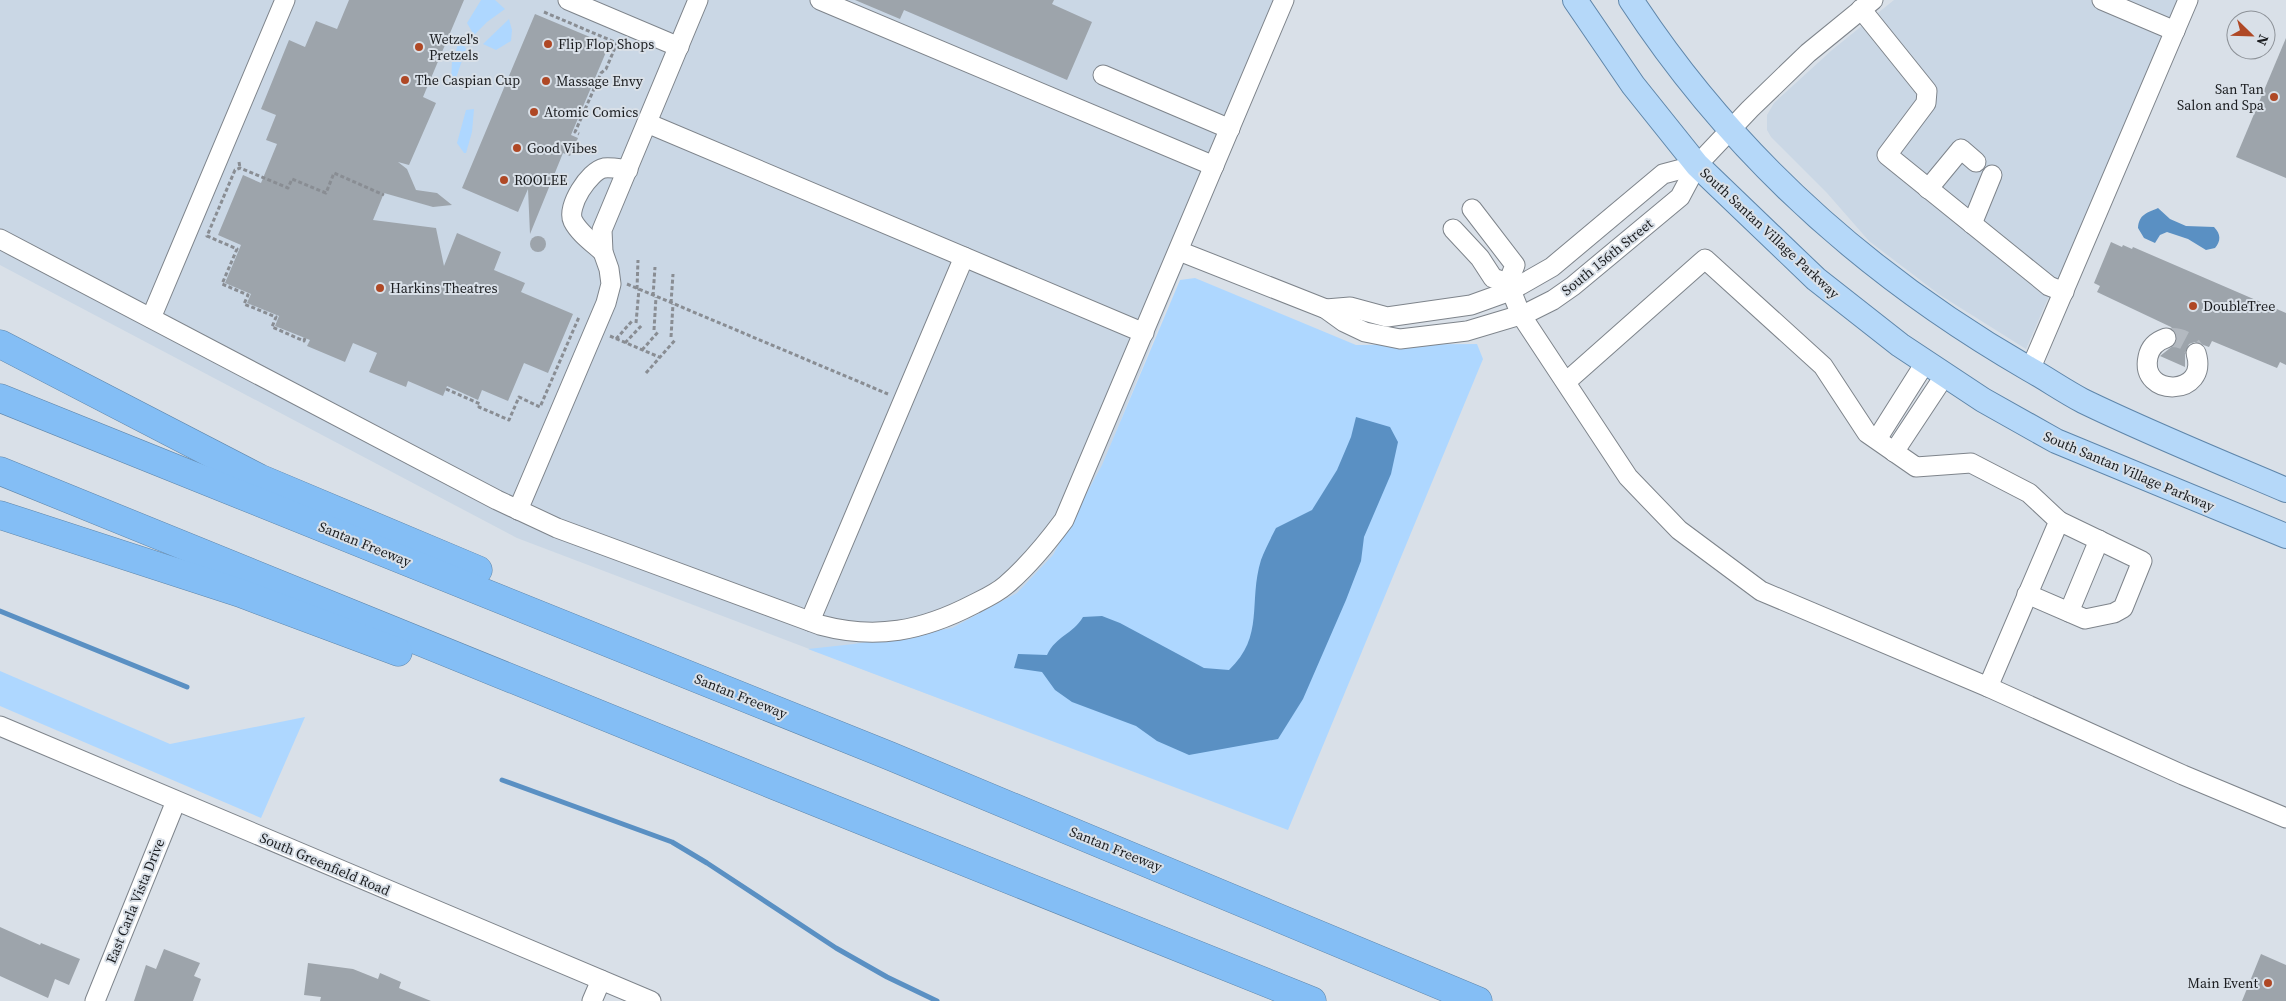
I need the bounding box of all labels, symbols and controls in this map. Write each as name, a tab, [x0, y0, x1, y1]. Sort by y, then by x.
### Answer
north arrow	[2226, 10, 2276, 60]
place label: Wetzel's Pretzels	[429, 29, 479, 65]
text: N	[2252, 31, 2274, 49]
place label: Flip Flop Shops	[558, 34, 654, 54]
marker: Flip Flop Shops	[542, 38, 554, 50]
marker: Wetzel's Pretzels	[413, 41, 425, 53]
place label: The Caspian Cup	[415, 70, 520, 90]
place label: Massage Envy	[556, 71, 644, 91]
marker: The Caspian Cup	[399, 74, 411, 86]
marker: Massage Envy	[540, 75, 552, 87]
place label: San Tan Salon and Spa	[2177, 79, 2265, 115]
marker: San Tan Salon and Spa	[2268, 91, 2280, 103]
place label: Atomic Comics	[544, 102, 638, 122]
marker: Atomic Comics	[528, 106, 540, 118]
place label: Good Vibes	[527, 138, 597, 158]
marker: Good Vibes	[511, 142, 523, 154]
street label: South Santan Village Parkway	[1696, 163, 1845, 304]
place label: ROOLEE	[514, 170, 567, 190]
marker: ROOLEE	[498, 174, 510, 186]
street label: South 156th Street	[1557, 214, 1657, 300]
place label: Harkins Theatres	[390, 278, 498, 298]
marker: Harkins Theatres	[374, 282, 386, 294]
place label: DoubleTree	[2203, 296, 2275, 316]
marker: DoubleTree	[2187, 300, 2199, 312]
street label: South Santan Village Parkway	[2040, 426, 2218, 516]
street label: Santan Freeway	[316, 516, 415, 572]
street label: Santan Freeway	[692, 668, 791, 724]
street label: Santan Freeway	[1067, 821, 1166, 877]
street label: South Greenfield Road	[257, 827, 393, 901]
street label: East Carla Vista Drive	[101, 836, 169, 966]
place label: Main Event	[2188, 973, 2258, 993]
marker: Main Event	[2262, 977, 2274, 989]

